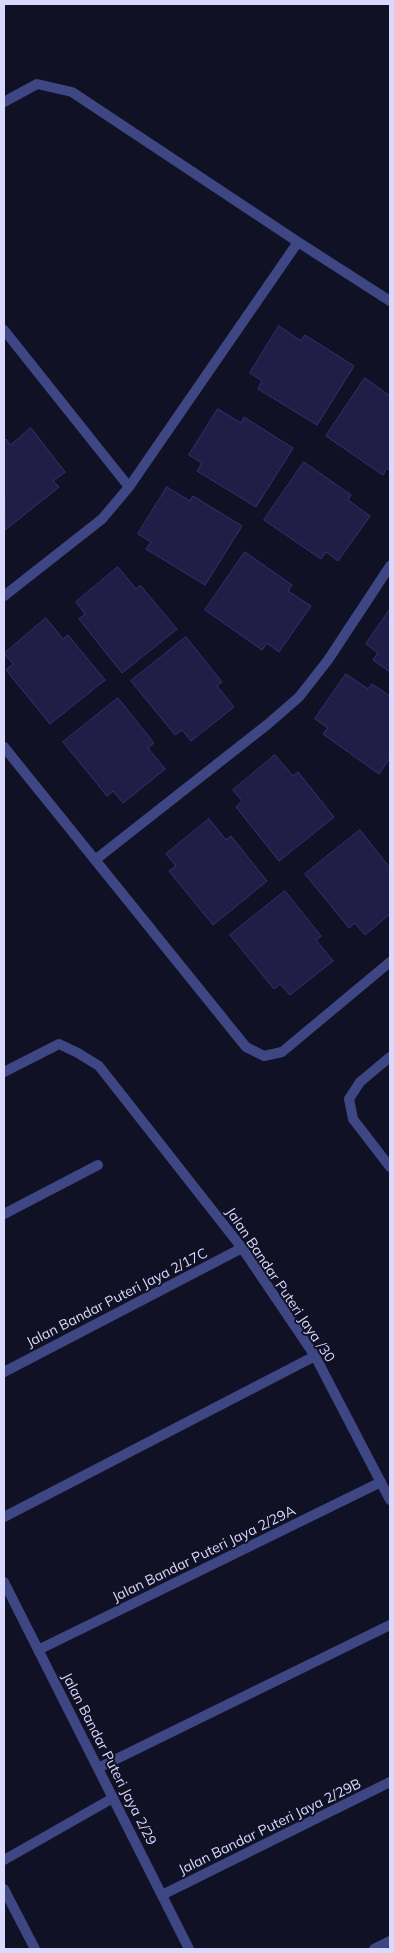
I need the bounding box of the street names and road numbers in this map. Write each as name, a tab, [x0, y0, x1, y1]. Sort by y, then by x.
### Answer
street label: Jalan Bandar Puteri Jaya /30	[222, 1204, 338, 1366]
street label: Jalan Bandar Puteri Jaya 2/17C	[24, 1245, 210, 1351]
street label: Jalan Bandar Puteri Jaya 2/29A	[110, 1502, 298, 1606]
street label: Jalan Bandar Puteri Jaya 2/29	[58, 1670, 160, 1848]
street label: Jalan Bandar Puteri Jaya 2/29B	[176, 1775, 364, 1879]

